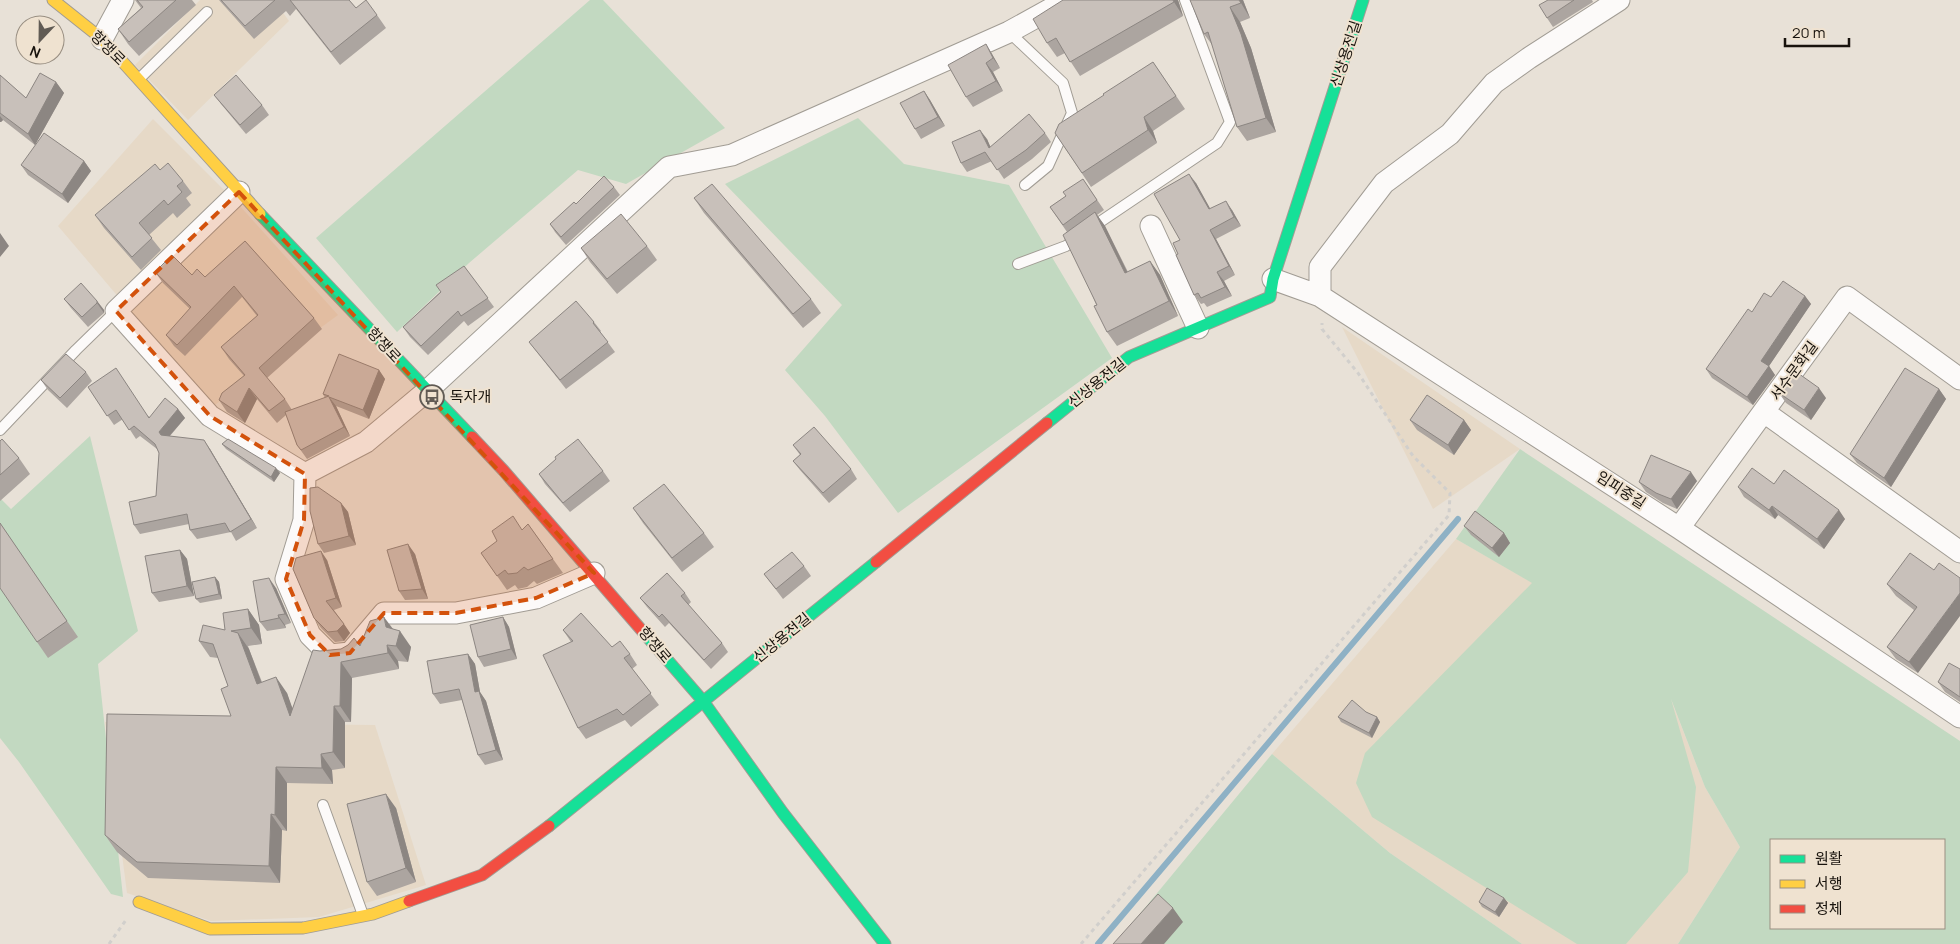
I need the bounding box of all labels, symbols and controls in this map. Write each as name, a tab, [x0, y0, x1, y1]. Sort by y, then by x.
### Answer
north arrow	[15, 15, 65, 65]
scale bar	[1785, 15, 1849, 47]
street label: 신상용전길	[1325, 18, 1366, 90]
text: 20 m	[1792, 22, 1825, 43]
street label: 항쟁로	[86, 26, 130, 70]
text: N	[27, 42, 43, 63]
street label: 항쟁로	[363, 322, 406, 367]
street label: 서수문화길	[1765, 337, 1822, 405]
street label: 신상용전길	[1063, 353, 1130, 412]
bus stop icon: 독자개	[419, 384, 445, 410]
place label: 독자개	[450, 386, 491, 407]
street label: 임피중길	[1592, 466, 1650, 513]
street label: 신상용전길	[748, 608, 815, 667]
street label: 항쟁로	[634, 622, 677, 667]
legend	[1770, 839, 1945, 929]
text: 원활	[1815, 848, 1843, 869]
text: 서행	[1815, 873, 1843, 894]
text: 정체	[1815, 898, 1843, 919]

